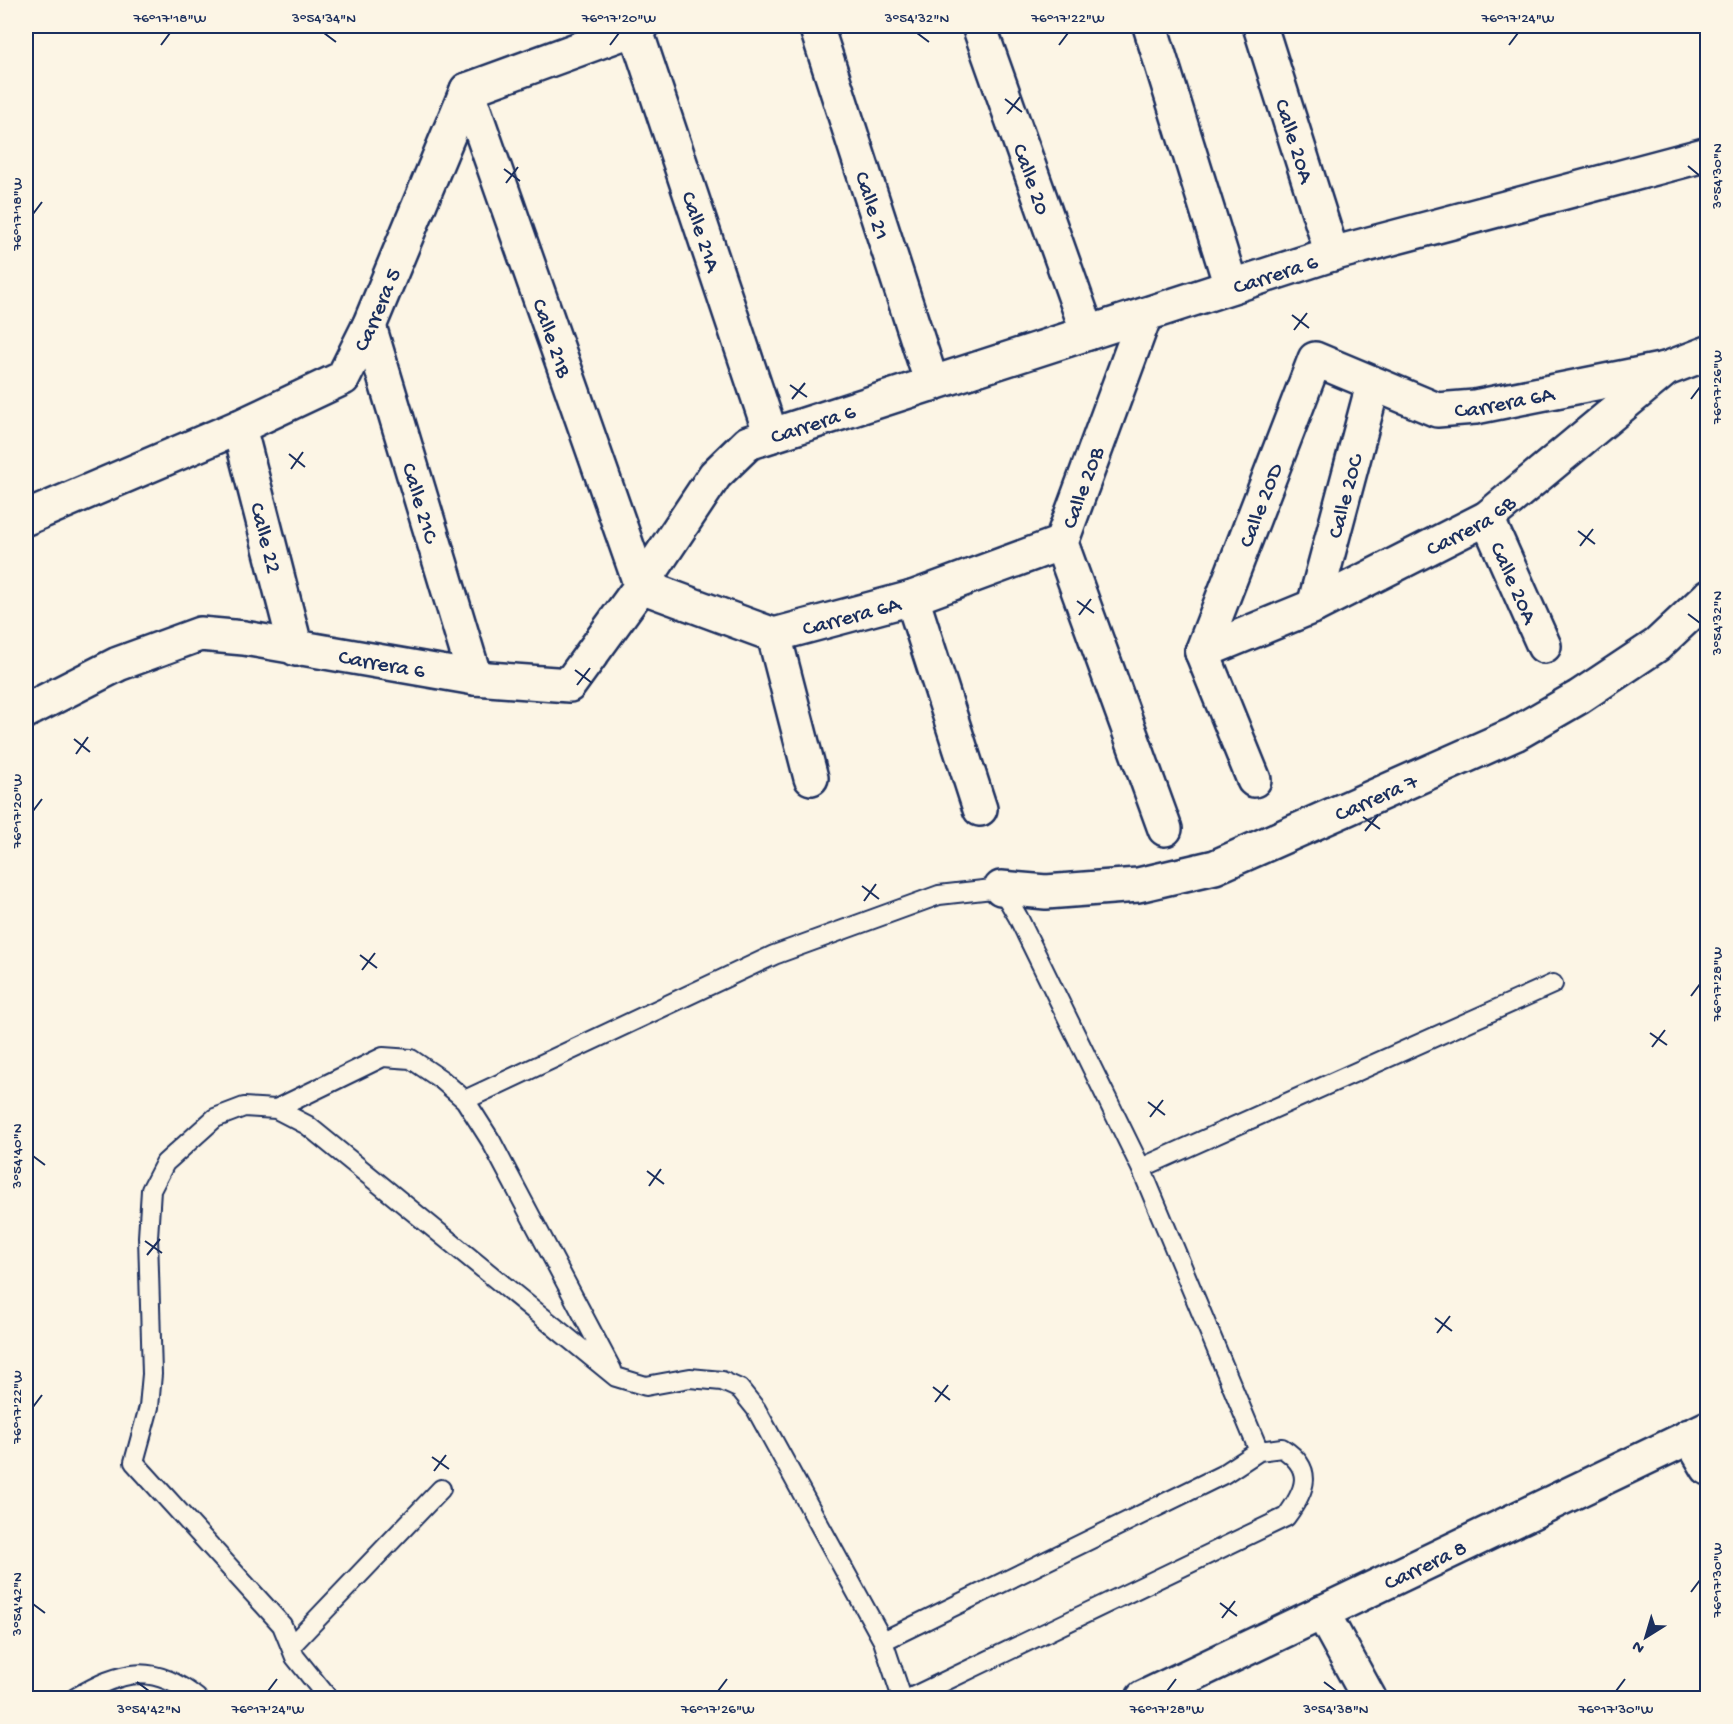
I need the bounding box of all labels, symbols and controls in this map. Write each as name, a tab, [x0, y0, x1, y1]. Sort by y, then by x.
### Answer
text: 76°17'18"W	[132, 10, 207, 28]
text: 3°54'34"N	[291, 10, 356, 28]
text: 76°17'20"W	[581, 10, 657, 28]
text: 3°54'32"N	[884, 10, 949, 28]
text: 76°17'22"W	[1030, 10, 1105, 28]
text: 76°17'24"W	[1480, 10, 1555, 28]
street label: Calle 20A	[1267, 96, 1318, 188]
street label: Calle 20	[1005, 141, 1054, 219]
text: 3°54'30"N	[1709, 143, 1727, 210]
street label: Calle 21	[847, 169, 893, 243]
text: 76°17'18"W	[9, 177, 27, 252]
street label: Calle 21A	[674, 189, 725, 277]
street label: Carrera 6	[1230, 250, 1322, 302]
street label: Carrera 5	[349, 265, 409, 357]
street label: Calle 21B	[524, 296, 576, 382]
text: 76°17'26"W	[1709, 350, 1727, 425]
street label: Carrera 6A	[1454, 382, 1558, 426]
street label: Carrera 6	[768, 400, 860, 452]
street label: Calle 20B	[1058, 443, 1112, 533]
street label: Calle 20C	[1324, 450, 1371, 542]
street label: Calle 21C	[394, 460, 443, 548]
street label: Calle 20D	[1235, 460, 1291, 552]
street label: Carrera 6B	[1423, 491, 1522, 564]
street label: Calle 22	[242, 500, 285, 577]
street label: Calle 20A	[1482, 539, 1542, 629]
text: 3°54'32"N	[1709, 591, 1727, 656]
street label: Carrera 6A	[800, 592, 905, 644]
street label: Carrera 6	[336, 646, 428, 686]
street label: Carrera 7	[1332, 770, 1423, 829]
text: 76°17'20"W	[9, 773, 27, 849]
text: 76°17'28"W	[1709, 947, 1727, 1022]
text: 3°54'40"N	[9, 1123, 27, 1189]
text: 76°17'22"W	[9, 1370, 27, 1445]
street label: Carrera 8	[1381, 1536, 1472, 1598]
text: 76°17'30"W	[1709, 1542, 1727, 1619]
text: 3°54'42"N	[9, 1572, 27, 1637]
north arrow	[1616, 1607, 1676, 1667]
text: N	[1629, 1635, 1649, 1657]
text: 3°54'42"N	[116, 1701, 181, 1719]
text: 76°17'24"W	[230, 1701, 305, 1719]
text: 76°17'26"W	[680, 1701, 755, 1719]
text: 76°17'28"W	[1129, 1701, 1204, 1719]
text: 3°54'38"N	[1302, 1701, 1369, 1719]
text: 76°17'30"W	[1577, 1701, 1654, 1719]

